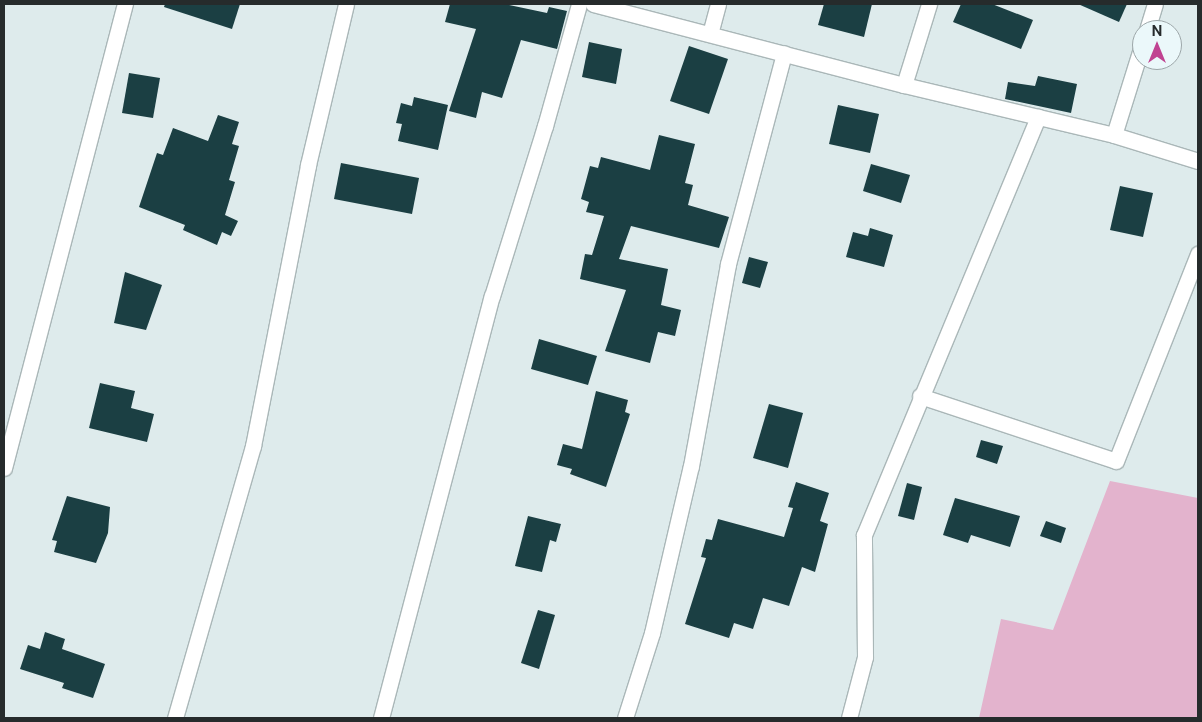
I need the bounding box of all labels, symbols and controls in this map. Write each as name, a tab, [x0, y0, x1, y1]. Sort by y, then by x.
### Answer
north arrow	[1132, 20, 1182, 70]
text: N	[1152, 23, 1162, 39]

